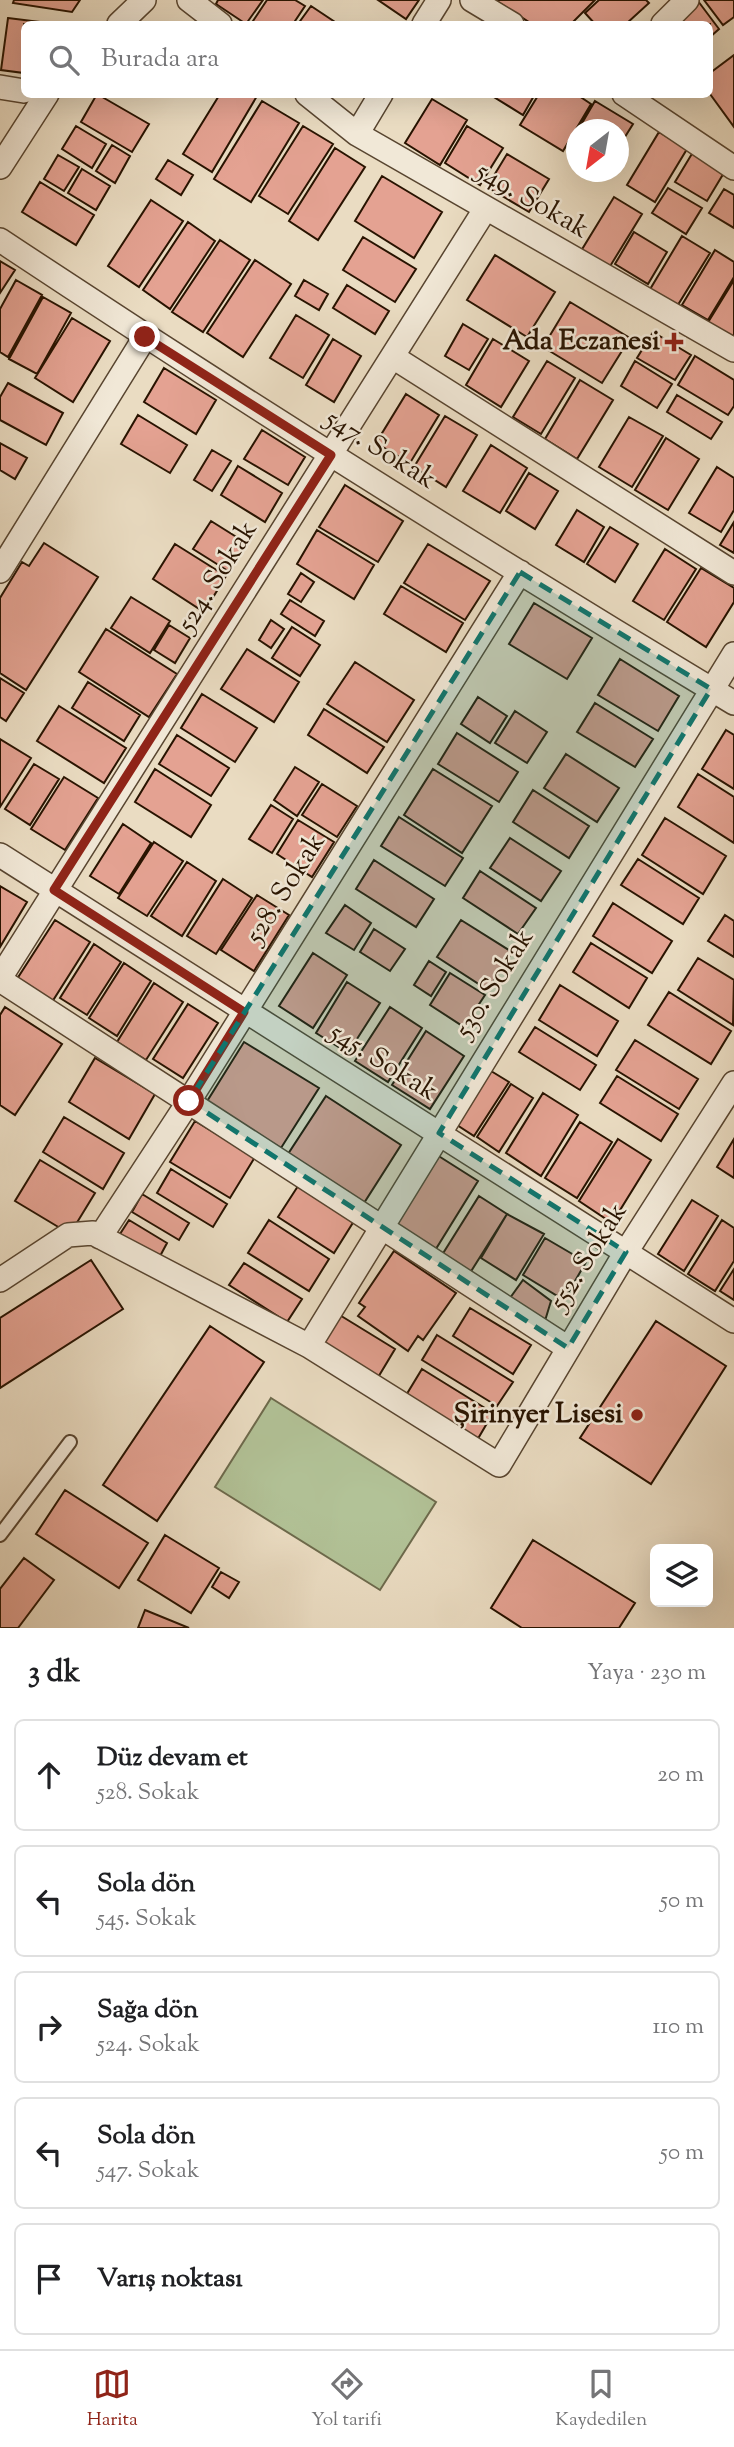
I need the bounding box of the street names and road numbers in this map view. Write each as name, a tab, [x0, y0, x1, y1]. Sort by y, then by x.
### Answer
street label: 549. Sokak	[466, 151, 596, 250]
street label: 547. Sokak	[315, 399, 443, 500]
street label: 524. Sokak	[167, 513, 268, 642]
street label: 528. Sokak	[235, 826, 336, 954]
street label: 530. Sokak	[444, 921, 545, 1048]
street label: 545. Sokak	[319, 1013, 445, 1112]
street label: 552. Sokak	[539, 1195, 638, 1321]

